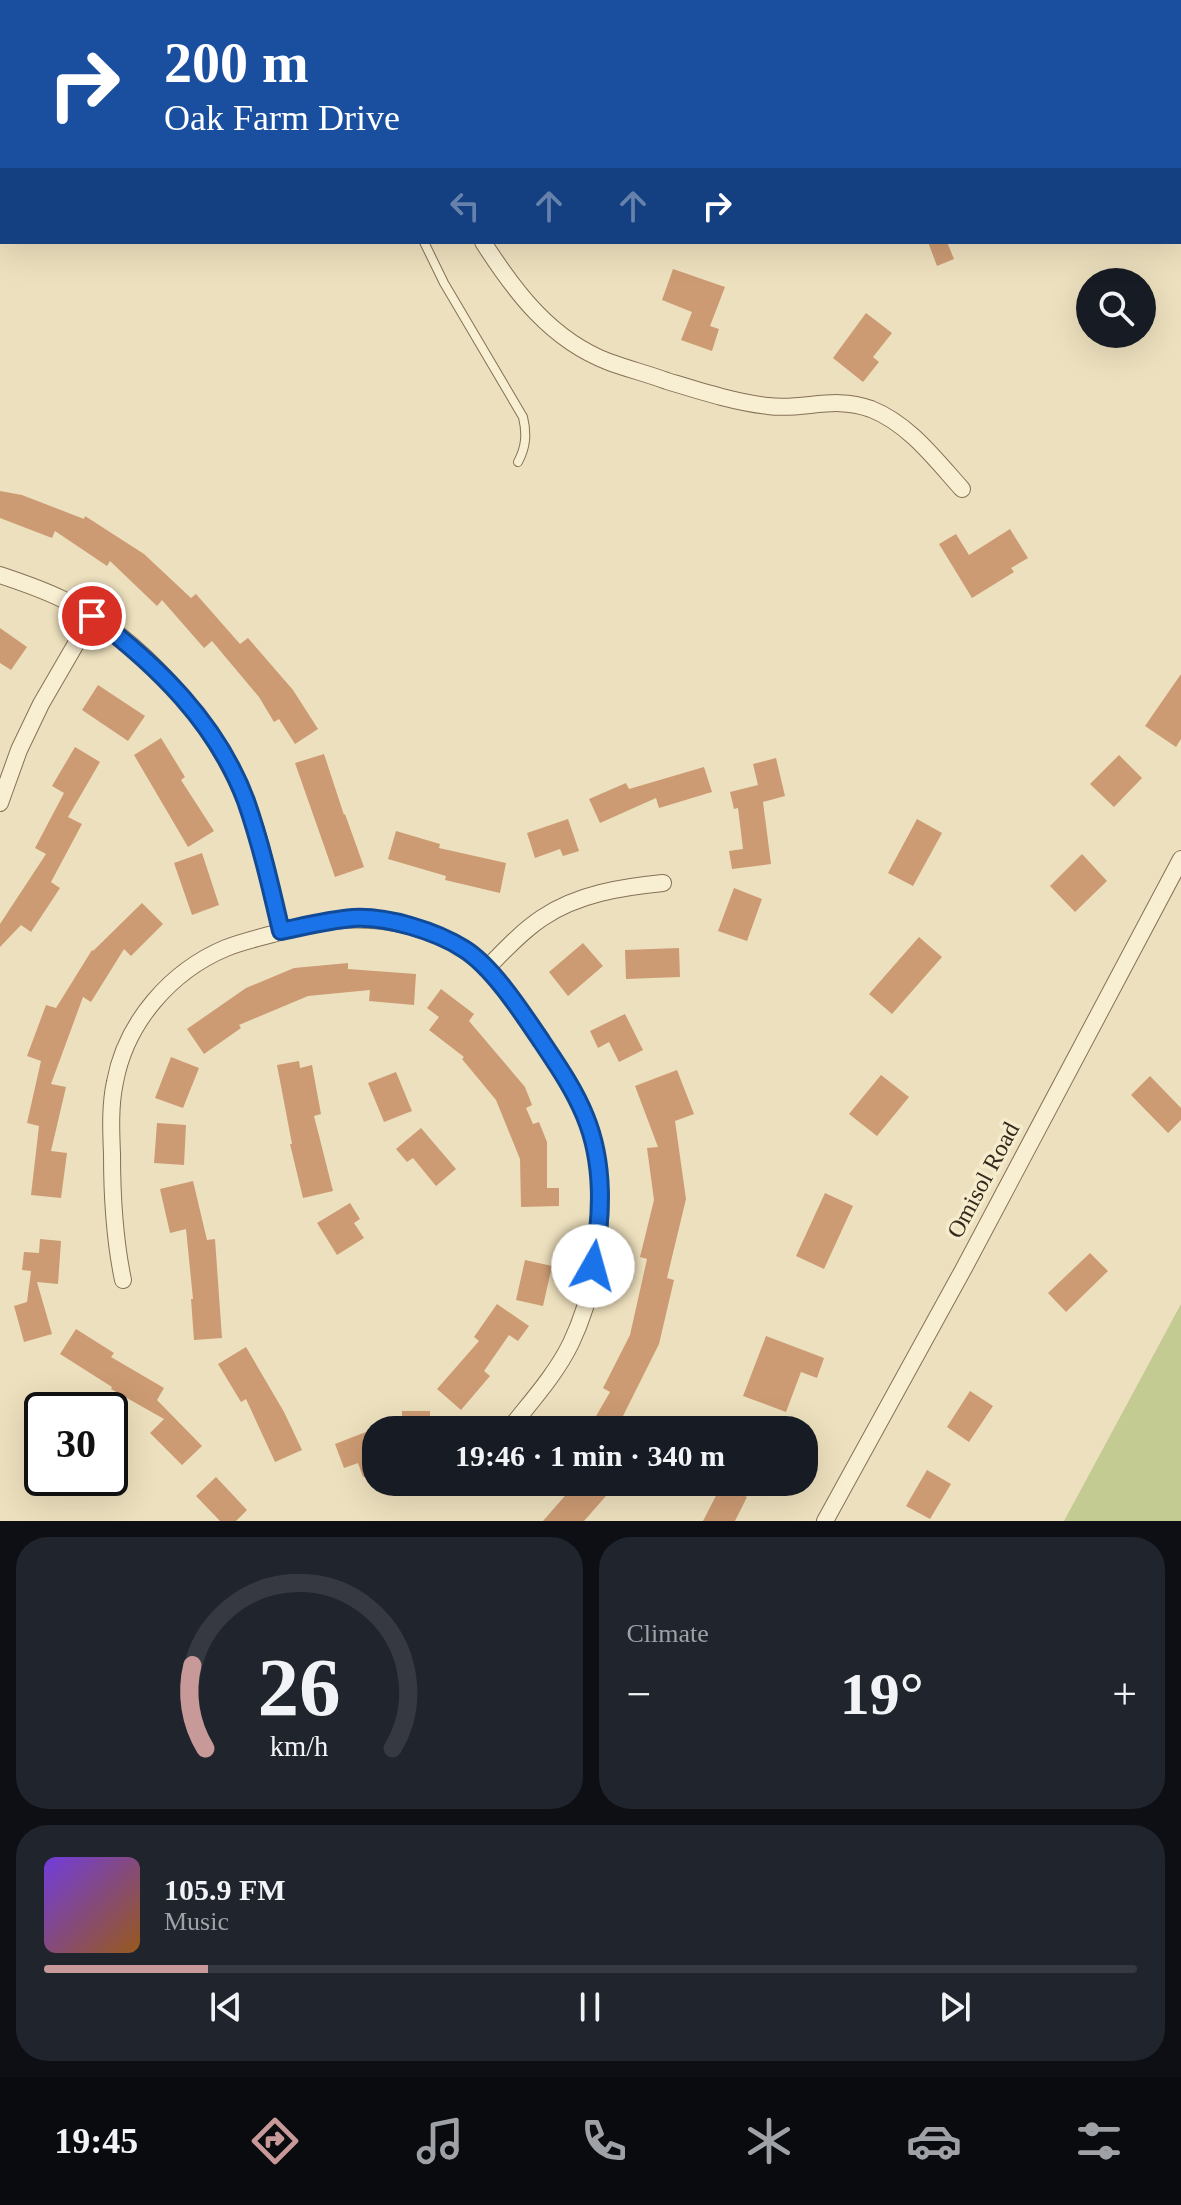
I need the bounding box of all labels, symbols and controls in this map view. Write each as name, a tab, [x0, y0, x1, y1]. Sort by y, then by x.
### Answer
icon: right	[32, 32, 136, 136]
text: 200 m	[164, 32, 309, 94]
text: Oak Farm Drive	[164, 98, 400, 138]
icon: left	[443, 184, 487, 228]
icon: ahead	[527, 184, 571, 228]
icon: ahead	[611, 184, 655, 228]
icon: right	[695, 184, 739, 228]
map controls	[1076, 268, 1156, 348]
button: search	[1076, 268, 1156, 348]
pin	[58, 582, 126, 650]
icon: arrive	[70, 594, 114, 638]
street label: Omisol Road	[942, 1118, 1024, 1242]
position arrow	[551, 1224, 635, 1308]
speed limit sign: 30	[24, 1392, 128, 1496]
text: 19:46 · 1 min · 340 m	[455, 1439, 725, 1472]
text: Climate	[627, 1619, 709, 1648]
text: 26	[258, 1641, 341, 1733]
text: 19°	[840, 1661, 924, 1727]
text: −	[627, 1670, 651, 1719]
text: +	[1112, 1670, 1137, 1719]
text: km/h	[270, 1731, 329, 1762]
text: 105.9 FM	[164, 1873, 286, 1906]
text: Music	[164, 1907, 229, 1936]
icon: previous	[204, 1985, 248, 2029]
icon: pause	[568, 1985, 612, 2029]
icon: next	[933, 1985, 977, 2029]
icon: directions	[247, 2113, 303, 2169]
icon: music	[412, 2113, 468, 2169]
icon: phone	[576, 2113, 632, 2169]
icon: climate	[741, 2113, 797, 2169]
icon: car	[906, 2113, 962, 2169]
icon: filters	[1071, 2113, 1127, 2169]
text: 19:45	[54, 2121, 138, 2161]

